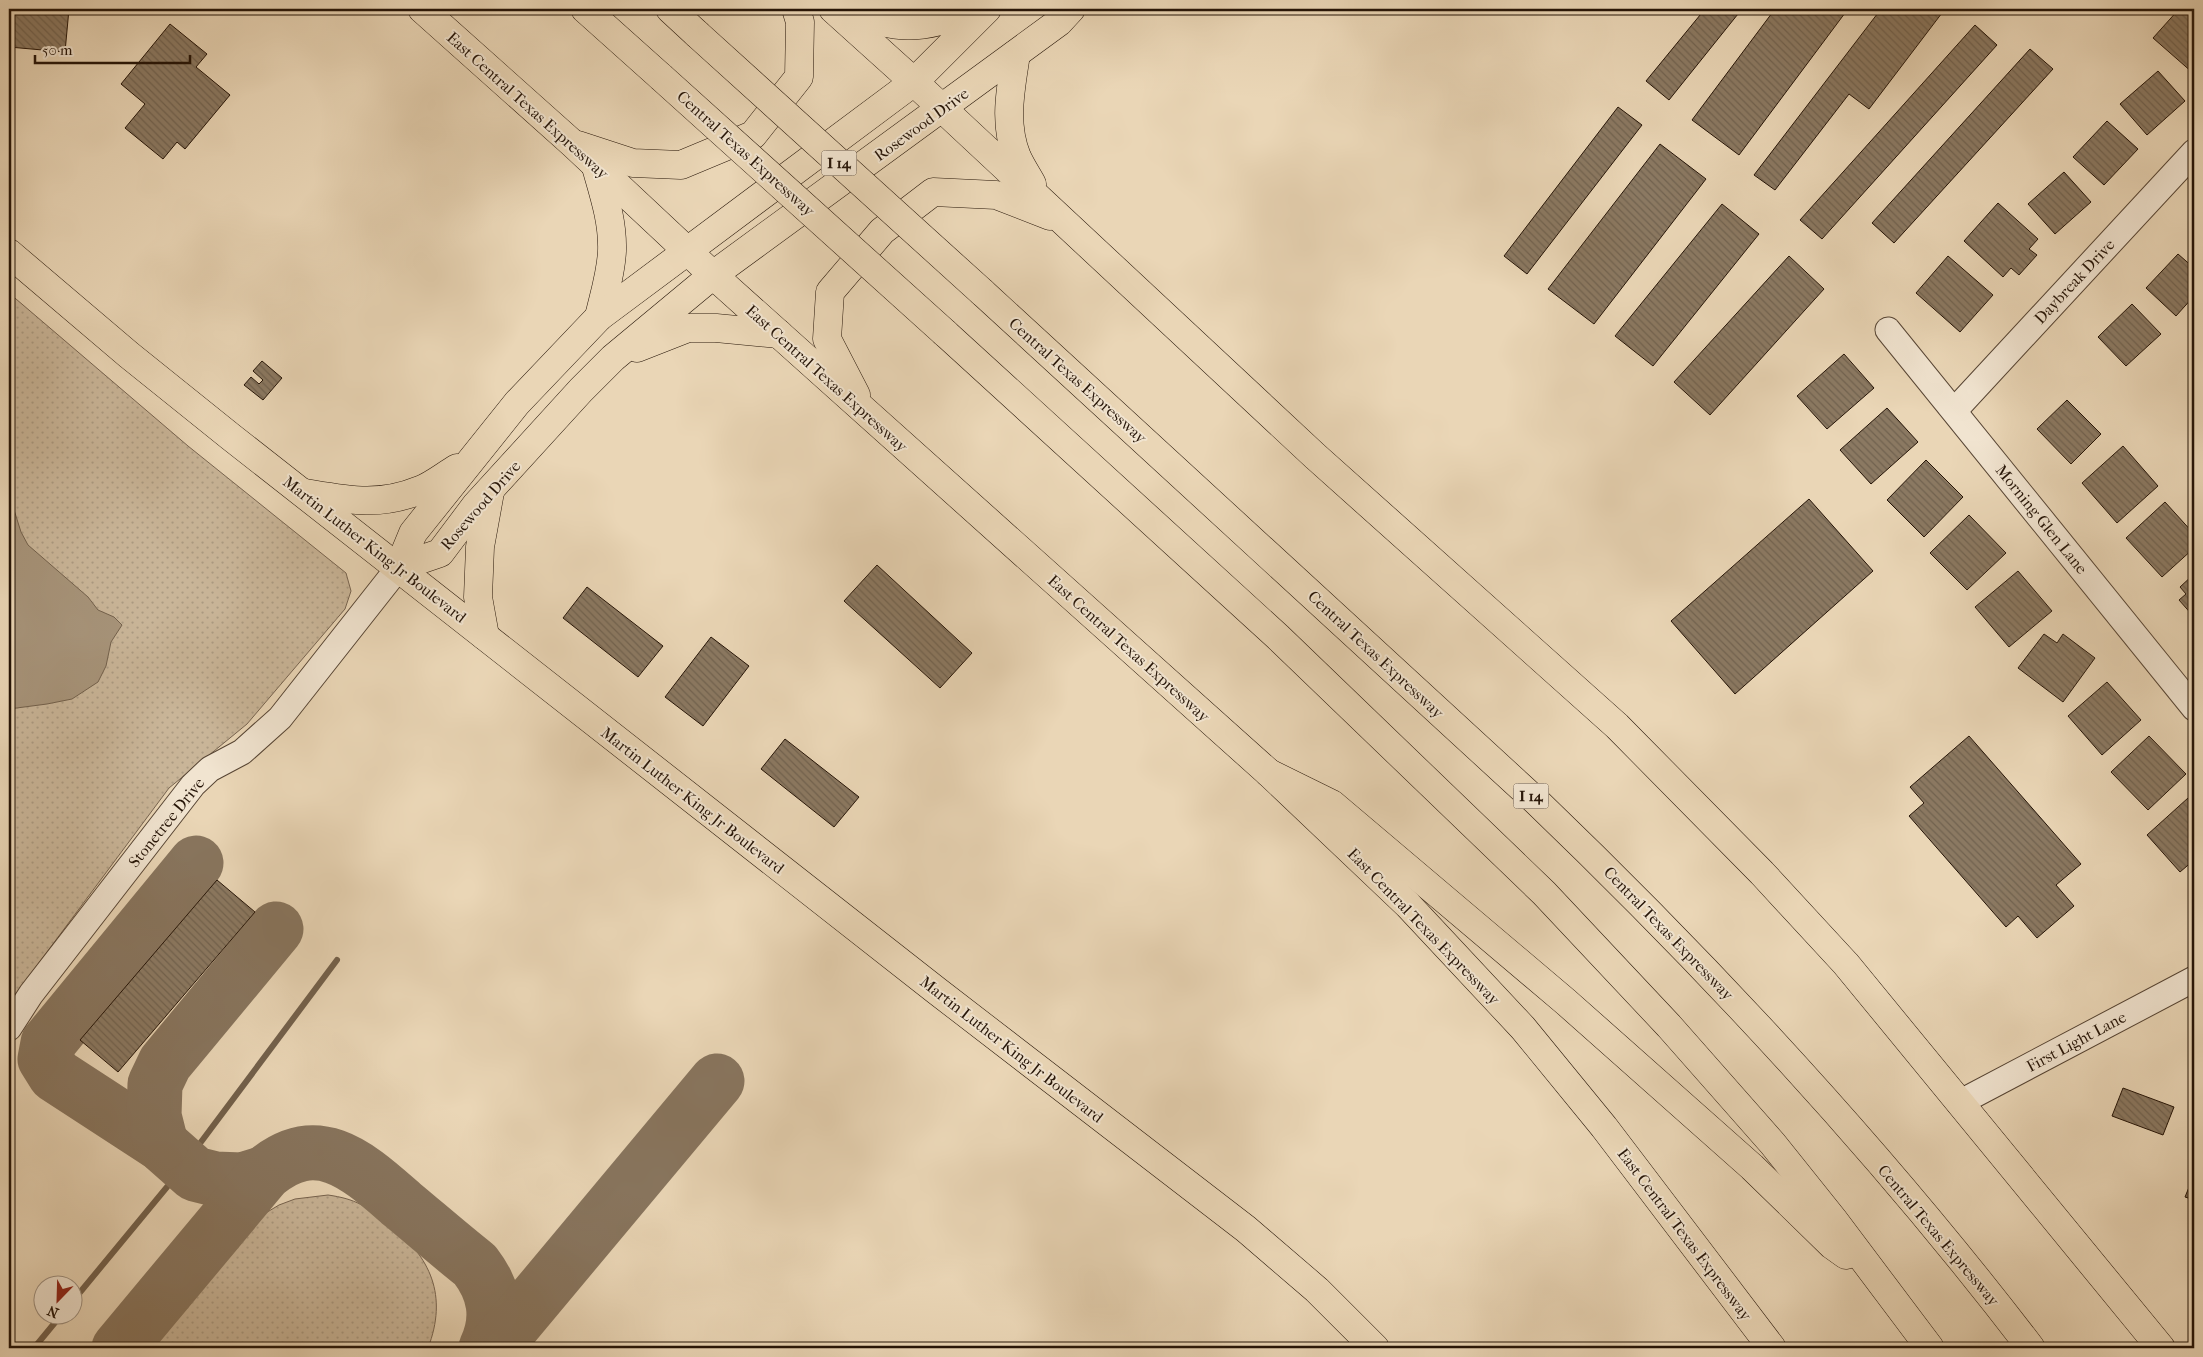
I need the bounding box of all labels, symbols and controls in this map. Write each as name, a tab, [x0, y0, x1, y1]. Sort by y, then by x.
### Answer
street label: East Central Texas Expressway	[443, 28, 613, 183]
scale bar	[35, 32, 190, 64]
text: 50 m	[42, 41, 73, 59]
street label: Rosewood Drive	[870, 84, 972, 165]
street label: Central Texas Expressway	[673, 87, 819, 220]
road number: I 14	[822, 150, 856, 176]
street label: Daybreak Drive	[2030, 235, 2119, 328]
street label: East Central Texas Expressway	[742, 301, 912, 456]
street label: Central Texas Expressway	[1005, 314, 1151, 447]
street label: Rosewood Drive	[436, 457, 524, 554]
street label: Morning Glen Lane	[1992, 461, 2092, 578]
street label: Martin Luther King Jr Boulevard	[279, 472, 470, 627]
street label: East Central Texas Expressway	[1044, 571, 1214, 726]
street label: Central Texas Expressway	[1304, 587, 1448, 722]
street label: Martin Luther King Jr Boulevard	[597, 723, 788, 878]
street label: Stonetree Drive	[124, 774, 208, 871]
road number: I 14	[1514, 784, 1548, 808]
street label: East Central Texas Expressway	[1344, 844, 1504, 1009]
street label: Central Texas Expressway	[1600, 863, 1738, 1004]
street label: Martin Luther King Jr Boulevard	[916, 972, 1107, 1127]
street label: First Light Lane	[2023, 1007, 2129, 1076]
street label: East Central Texas Expressway	[1614, 1144, 1756, 1325]
street label: Central Texas Expressway	[1874, 1161, 2004, 1310]
north arrow	[32, 1274, 82, 1324]
text: N	[45, 1301, 61, 1321]

